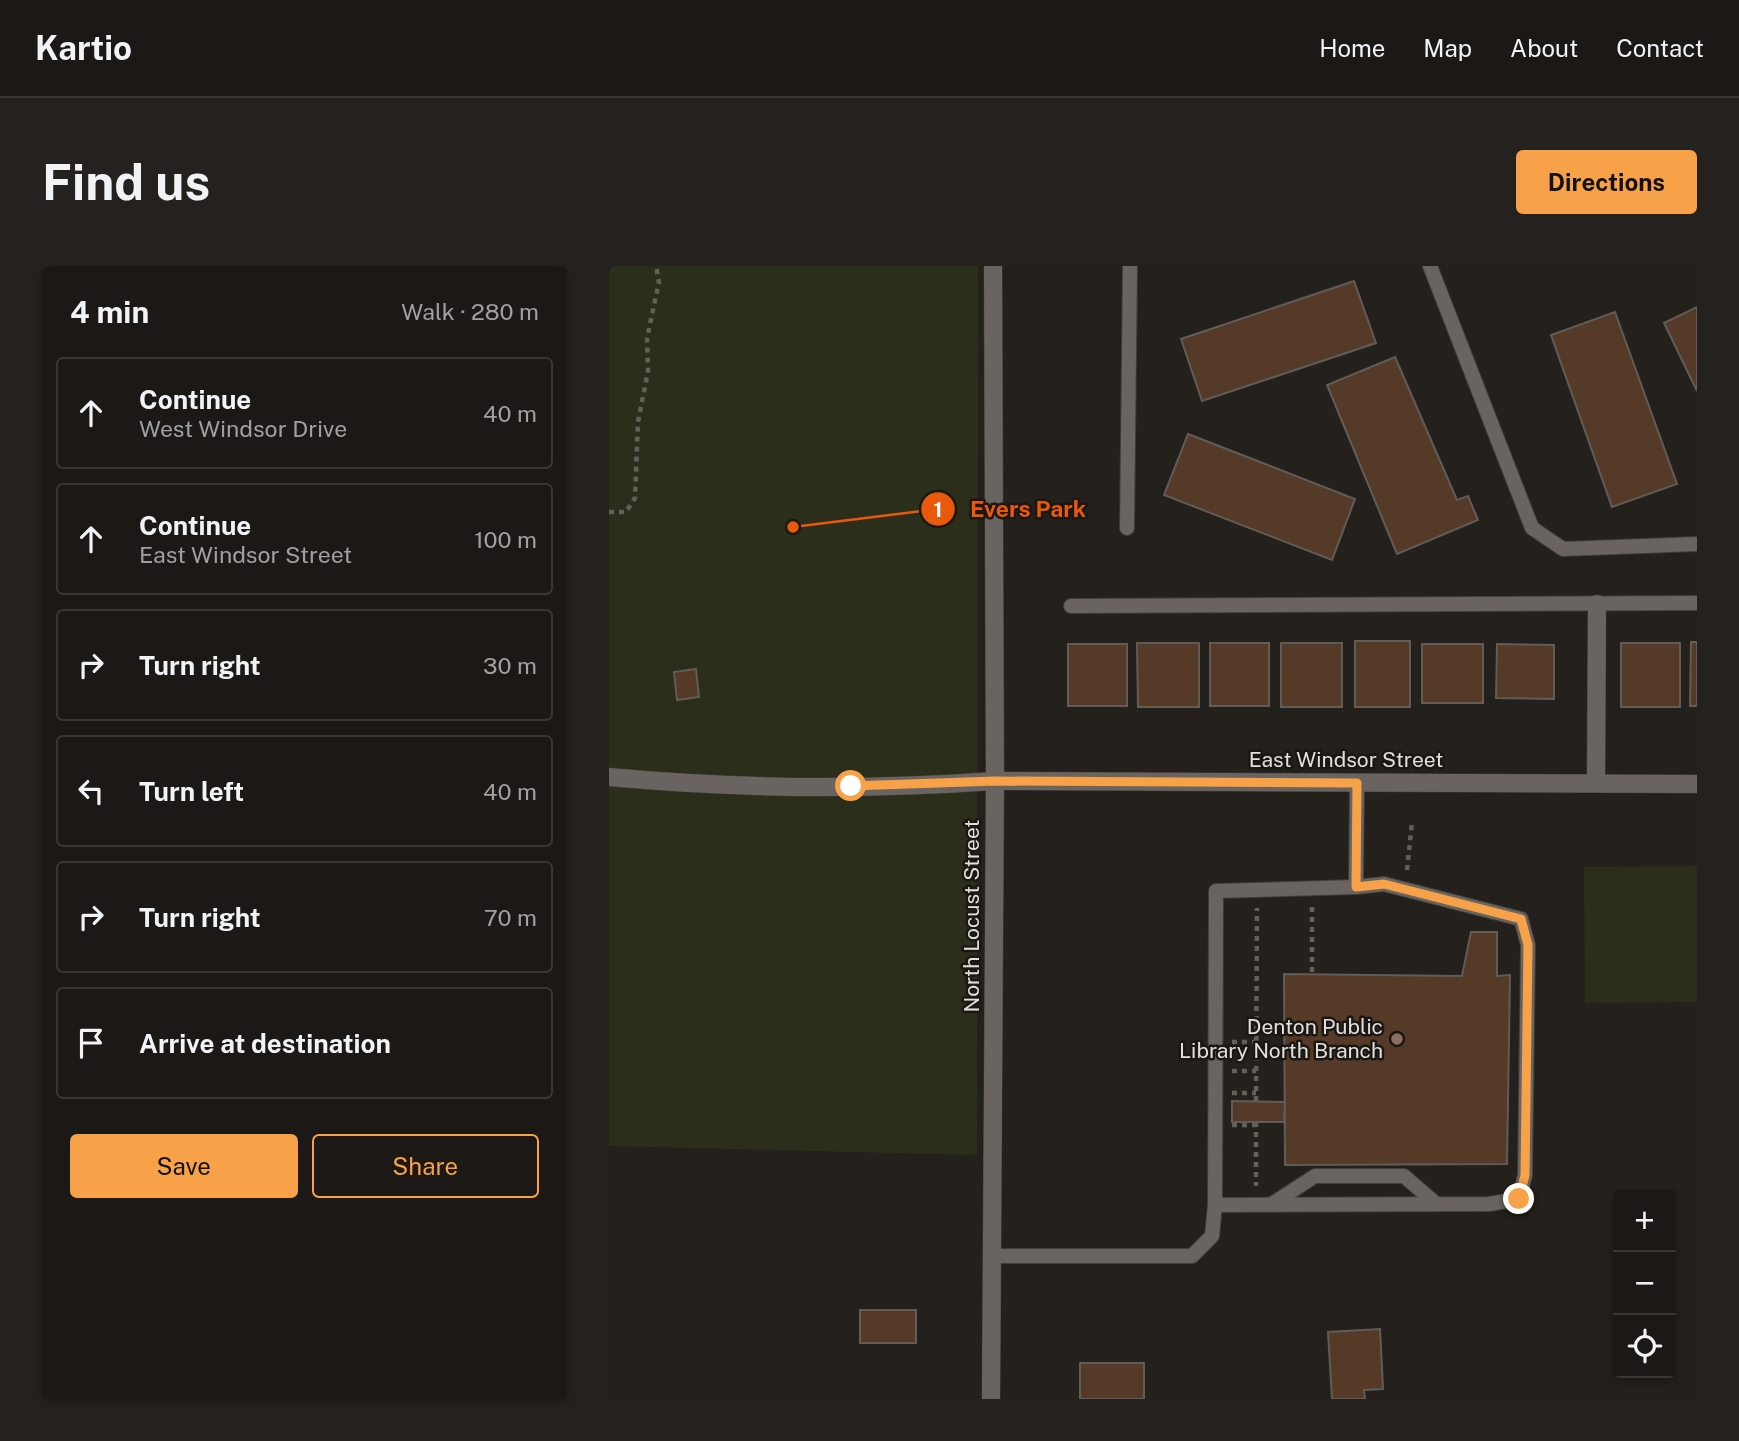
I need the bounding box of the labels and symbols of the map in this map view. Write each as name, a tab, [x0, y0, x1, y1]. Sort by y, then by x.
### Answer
callout: Evers Park	[921, 487, 1100, 531]
text: Evers Park	[970, 495, 1086, 522]
text: 1	[934, 497, 943, 522]
street label: East Windsor Street	[1249, 747, 1443, 772]
route start	[835, 770, 866, 801]
street label: North Locust Street	[959, 819, 984, 1013]
place label: Denton Public Library North Branch	[1179, 1014, 1383, 1063]
marker: Denton Public Library North Branch	[1389, 1031, 1405, 1047]
route end	[1503, 1183, 1534, 1214]

